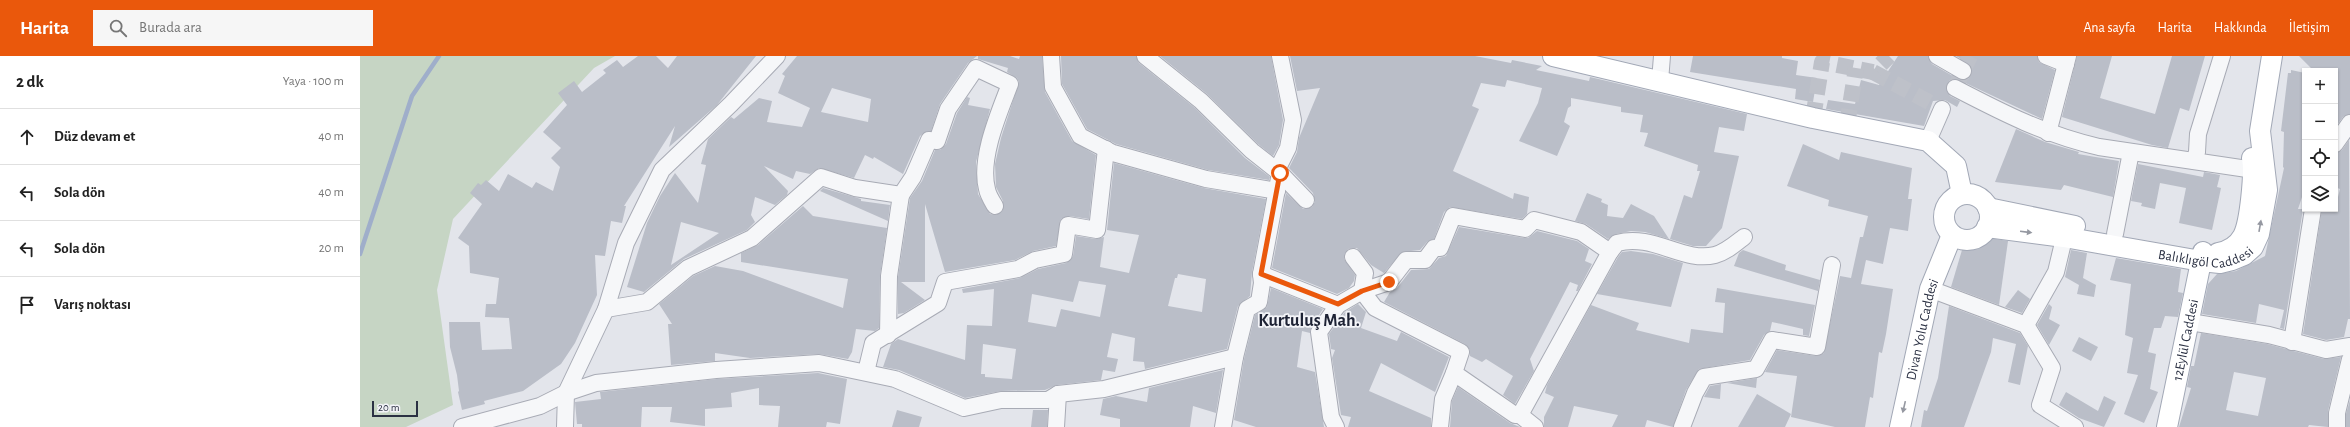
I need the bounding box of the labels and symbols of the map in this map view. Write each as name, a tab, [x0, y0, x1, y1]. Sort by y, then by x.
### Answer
route start	[1271, 164, 1289, 182]
one-way arrow	[2258, 220, 2264, 232]
one-way arrow	[2020, 229, 2032, 235]
street label: Balıklıgöl Caddesi	[2157, 244, 2256, 271]
route end	[1380, 273, 1398, 291]
street label: Divan Yolu Caddesi	[1904, 277, 1941, 382]
street label: 12Eylül Caddesi	[2171, 298, 2201, 382]
district label: Kurtuluş Mah.	[1258, 312, 1360, 330]
scale bar	[372, 399, 418, 418]
one-way arrow	[1901, 401, 1907, 413]

